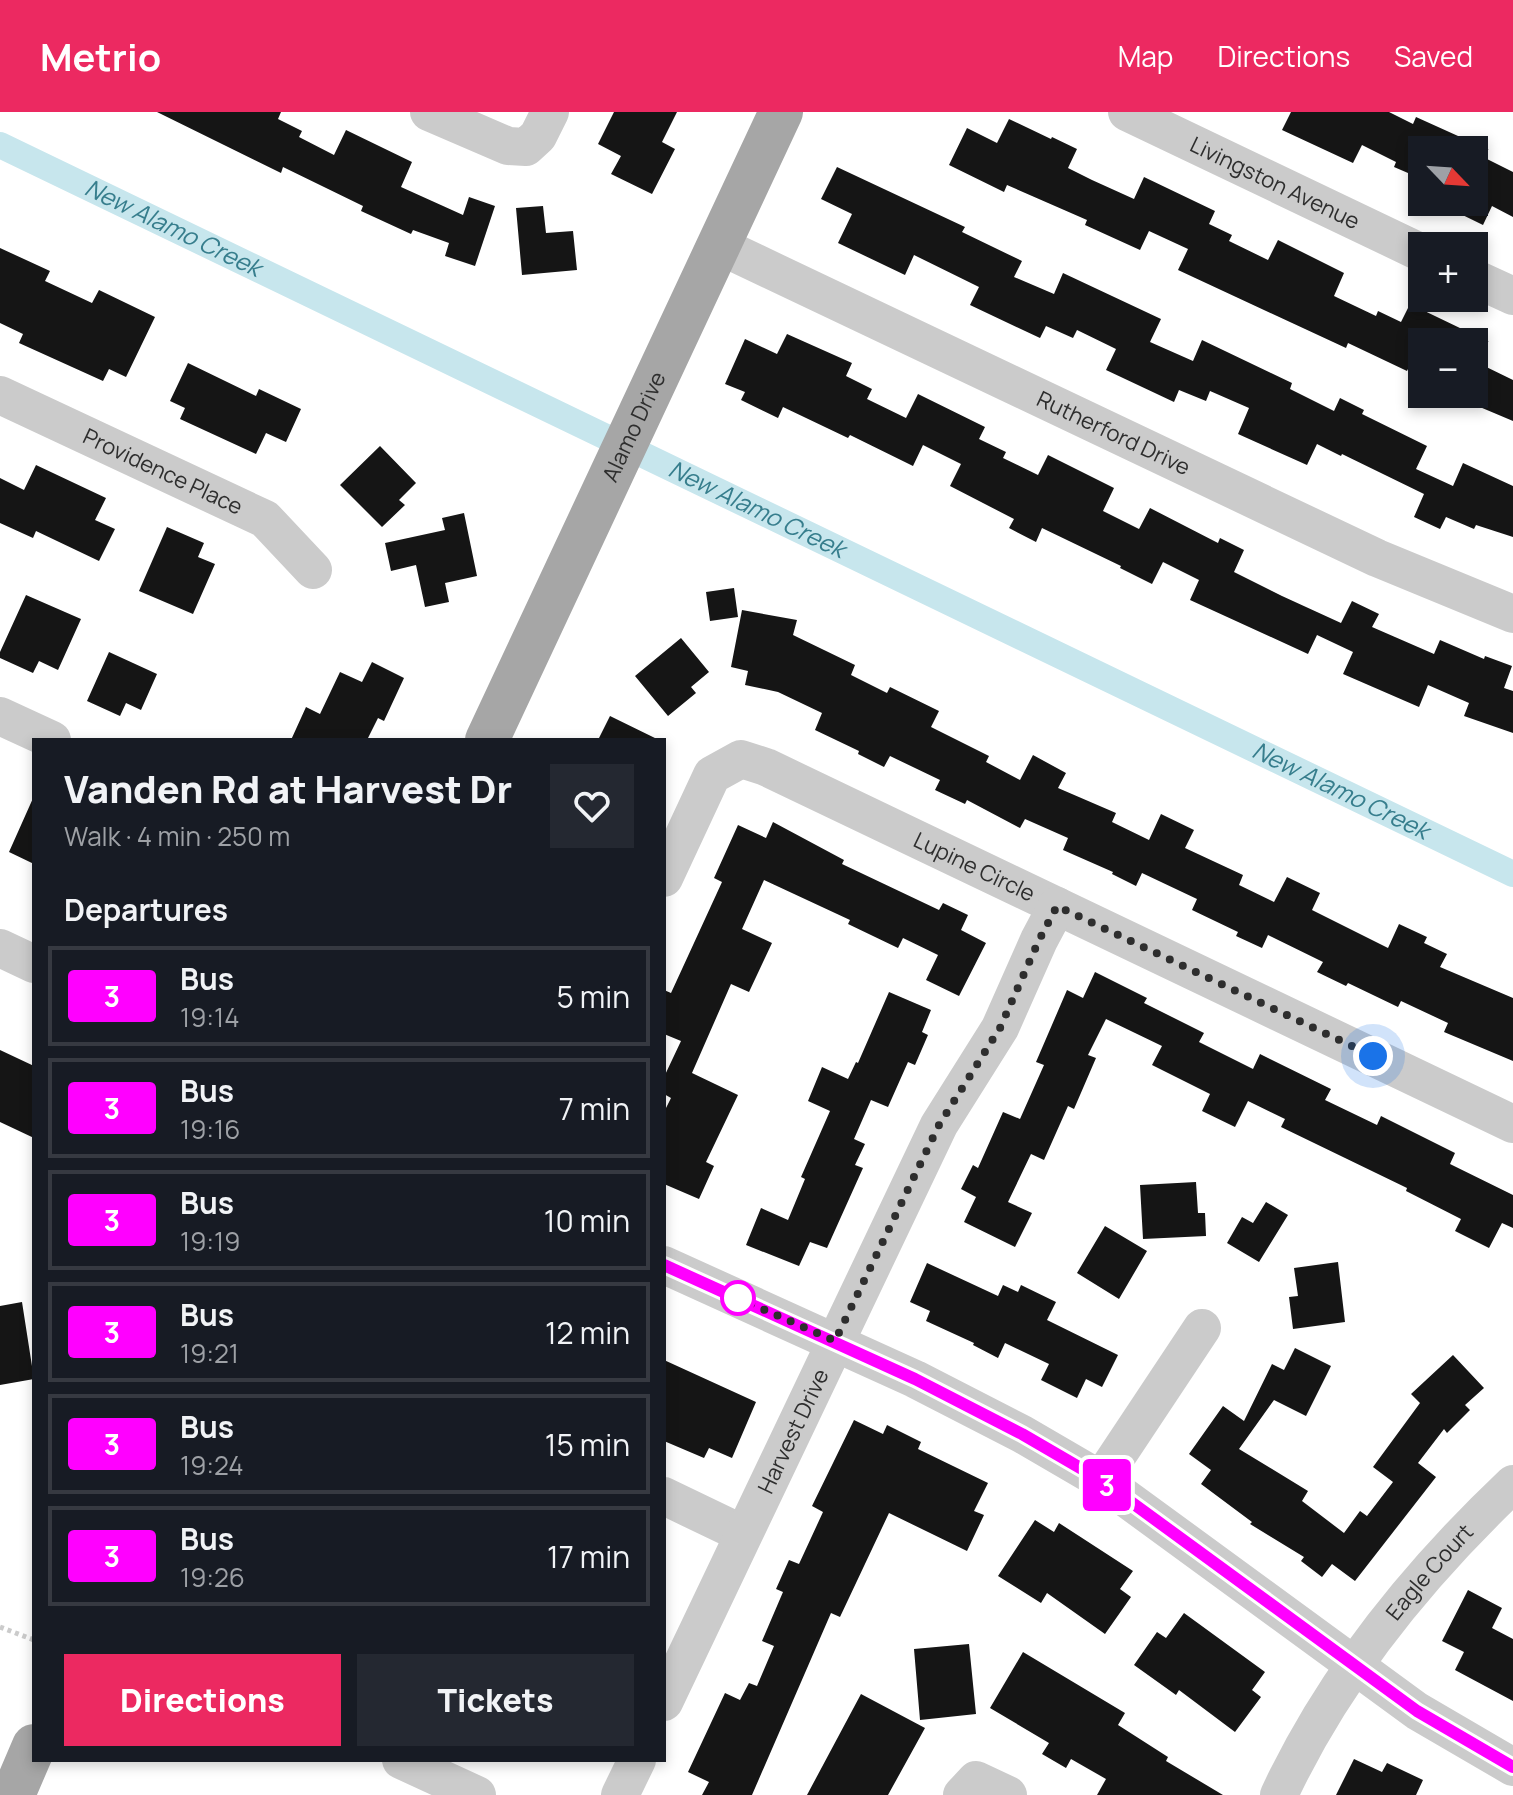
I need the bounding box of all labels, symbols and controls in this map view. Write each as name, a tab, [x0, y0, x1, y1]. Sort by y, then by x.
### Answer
text: Metrio	[40, 30, 161, 82]
text: Map	[1118, 37, 1173, 75]
text: Directions	[1217, 37, 1350, 75]
text: Saved	[1394, 37, 1473, 75]
street label: Livingston Avenue	[1185, 129, 1365, 236]
north arrow	[1408, 136, 1488, 216]
map controls	[1408, 136, 1488, 408]
water label: New Alamo Creek	[80, 170, 270, 285]
button: +	[1408, 232, 1488, 312]
button: −	[1408, 328, 1488, 408]
street label: Alamo Drive	[595, 366, 673, 487]
street label: Rutherford Drive	[1032, 384, 1195, 482]
street label: Providence Place	[78, 421, 248, 522]
water label: New Alamo Creek	[664, 452, 854, 566]
water label: New Alamo Creek	[1247, 733, 1438, 847]
text: Vanden Rd at Harvest Dr	[64, 762, 512, 814]
button: heart	[550, 764, 634, 848]
text: Walk · 4 min · 250 m	[64, 818, 290, 854]
street label: Lupine Circle	[909, 825, 1040, 908]
text: Departures	[64, 889, 228, 930]
text: Bus	[180, 958, 234, 999]
text: 5 min	[556, 976, 630, 1017]
text: 3	[104, 977, 120, 1015]
text: 19:14	[180, 999, 240, 1035]
your location	[1353, 1036, 1393, 1076]
text: Bus	[180, 1070, 234, 1111]
text: 7 min	[559, 1088, 630, 1129]
text: 3	[104, 1089, 120, 1127]
text: 19:16	[180, 1111, 240, 1147]
text: Bus	[180, 1182, 234, 1223]
text: 10 min	[544, 1200, 630, 1241]
text: 3	[104, 1201, 120, 1239]
text: 19:19	[180, 1223, 240, 1259]
unlabelled marker	[721, 1281, 755, 1315]
text: Bus	[180, 1294, 234, 1335]
text: 12 min	[545, 1312, 630, 1353]
text: 3	[104, 1313, 120, 1351]
text: 19:21	[180, 1335, 239, 1371]
street label: Harvest Drive	[750, 1364, 836, 1499]
text: Bus	[180, 1406, 234, 1447]
text: 15 min	[545, 1424, 630, 1465]
text: 3	[104, 1425, 120, 1463]
text: 19:24	[180, 1447, 244, 1483]
line badge: 3	[1081, 1459, 1133, 1511]
text: 3	[1099, 1466, 1115, 1504]
street label: Eagle Court	[1379, 1517, 1480, 1626]
text: Bus	[180, 1518, 234, 1559]
text: 17 min	[547, 1536, 630, 1577]
text: 3	[104, 1537, 120, 1575]
text: 19:26	[180, 1559, 245, 1595]
button: Directions	[64, 1654, 341, 1746]
button: Tickets	[357, 1654, 634, 1746]

